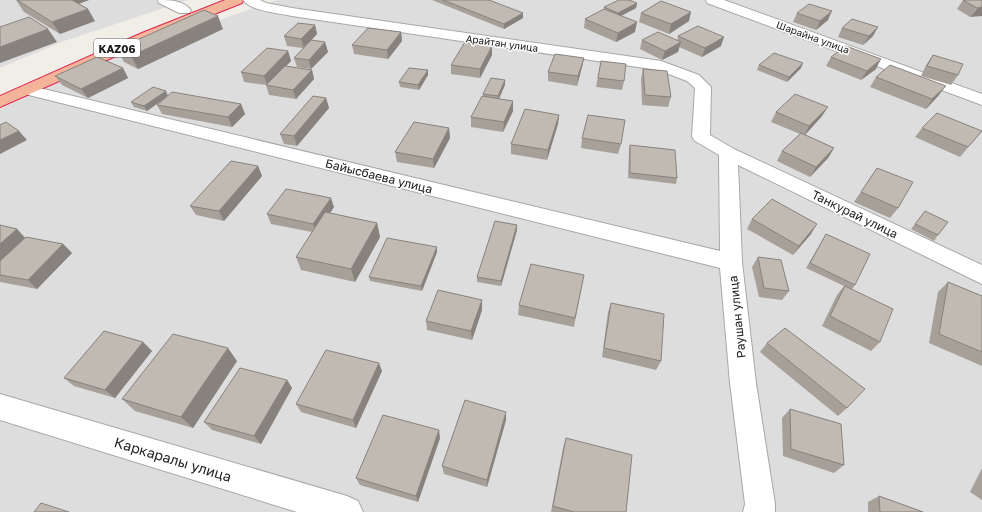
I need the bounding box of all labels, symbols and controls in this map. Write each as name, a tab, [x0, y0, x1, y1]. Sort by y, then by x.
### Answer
street label: Шарайна улица	[775, 18, 851, 56]
street label: Арайтан улица	[465, 32, 539, 54]
road number: KАZ06	[94, 39, 140, 57]
street label: Байысбаева улица	[324, 155, 434, 197]
street label: Танкурай улица	[810, 187, 900, 241]
street label: Раушан улица	[725, 275, 749, 359]
street label: Каркаралы улица	[112, 433, 234, 485]

